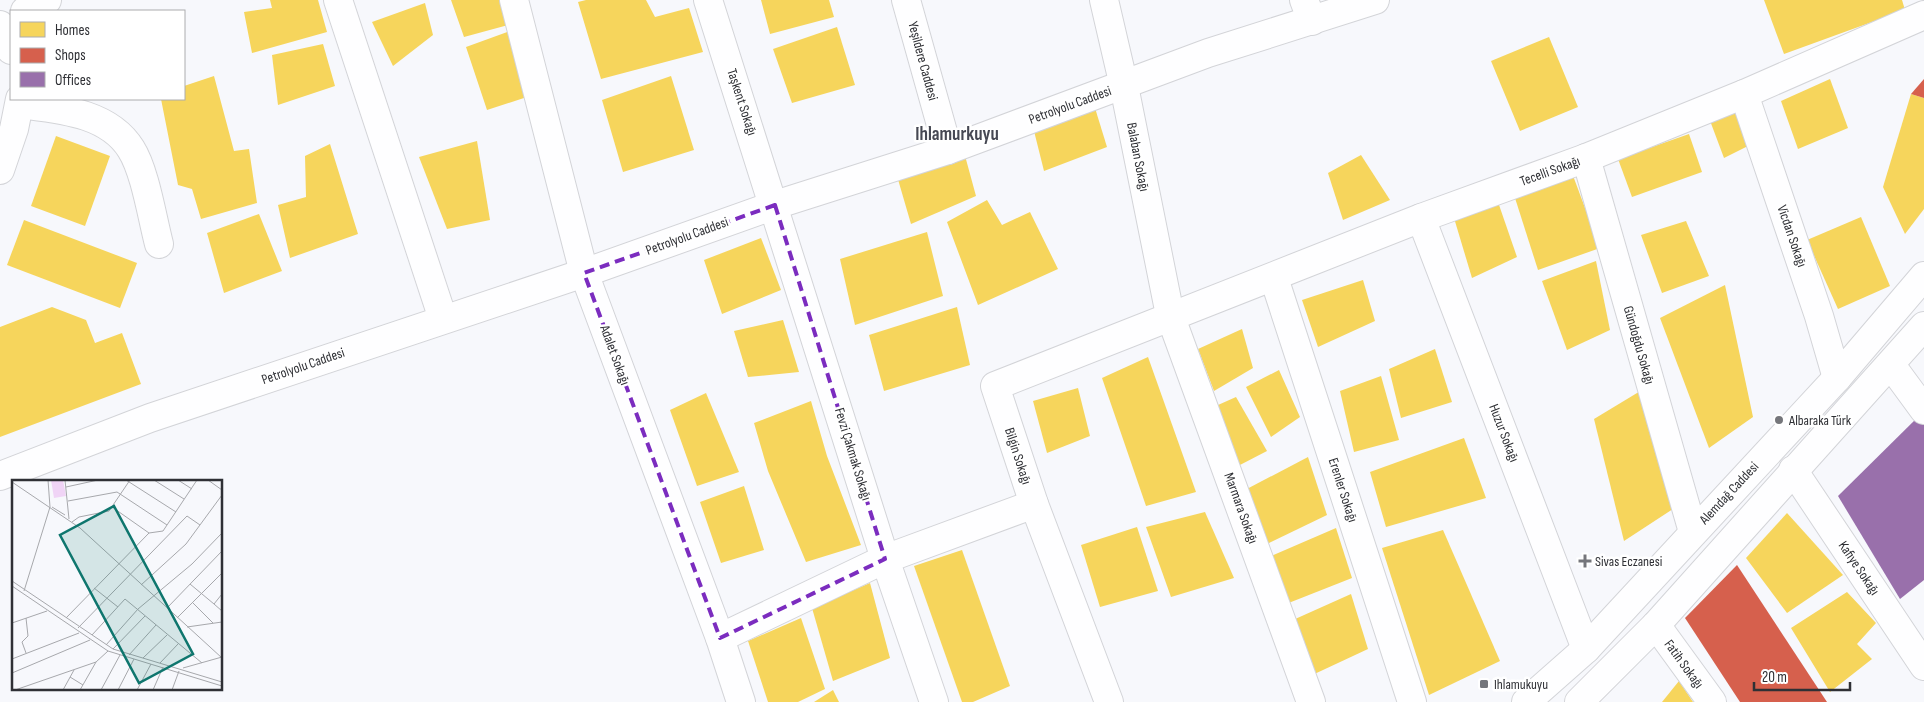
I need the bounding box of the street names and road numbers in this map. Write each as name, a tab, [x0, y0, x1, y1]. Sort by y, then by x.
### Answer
street label: Yeşildere Caddesi	[904, 20, 942, 102]
street label: Taşkent Sokağı	[723, 66, 761, 138]
street label: Petrolyolu Caddesi	[1026, 82, 1114, 128]
street label: Balaban Sokağı	[1123, 121, 1153, 193]
street label: Tecelli Sokağı	[1518, 152, 1582, 190]
street label: Vicdan Sokağı	[1773, 203, 1811, 269]
street label: Petrolyolu Caddesi	[643, 213, 731, 259]
street label: Gündoğdu Sokağı	[1620, 304, 1658, 386]
street label: Adalet Sokağı	[596, 322, 634, 387]
street label: Petrolyolu Caddesi	[259, 344, 347, 388]
street label: Huzur Sokağı	[1485, 402, 1523, 464]
street label: Fevzi Çakmak Sokağı	[831, 406, 875, 502]
street label: Bilgin Sokağı	[1001, 426, 1035, 486]
street label: Erenler Sokağı	[1325, 456, 1361, 524]
street label: Alemdağ Caddesi	[1695, 458, 1762, 529]
street label: Marmara Sokağı	[1220, 470, 1262, 546]
street label: Kafiye Sokağı	[1835, 538, 1883, 598]
street label: Fatih Sokağı	[1661, 636, 1707, 692]

